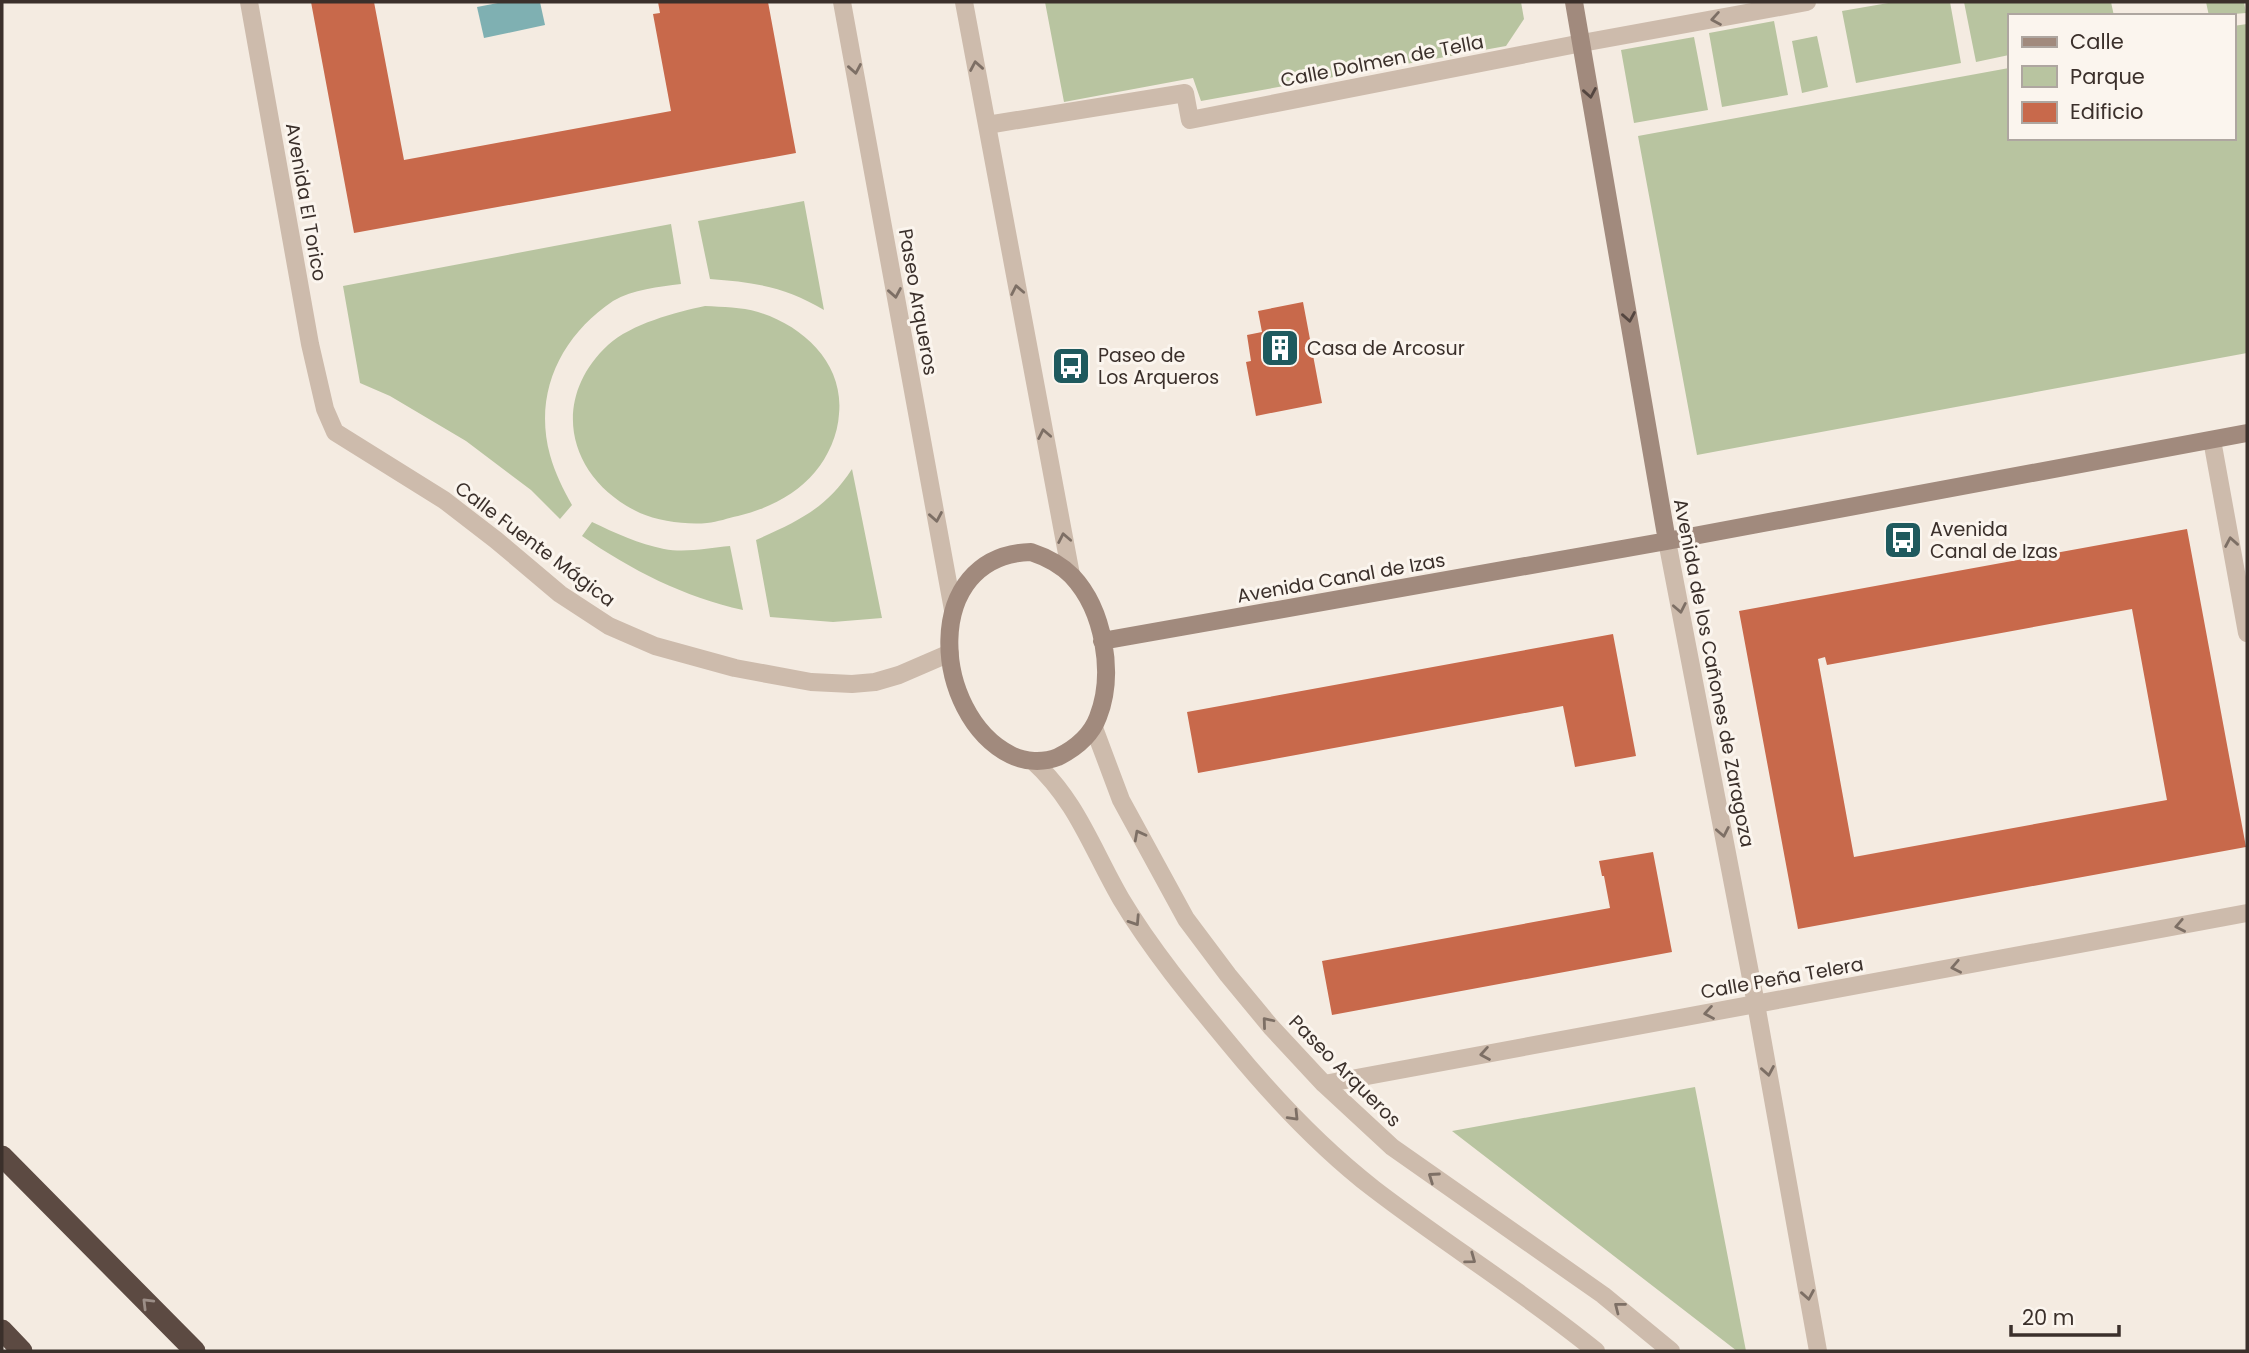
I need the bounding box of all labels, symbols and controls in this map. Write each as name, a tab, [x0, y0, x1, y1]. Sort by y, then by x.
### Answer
one-way arrow	[1710, 10, 1722, 25]
legend	[2008, 14, 2235, 140]
text: Calle	[2070, 27, 2124, 56]
street label: Calle Dolmen de Tella	[1278, 28, 1486, 94]
one-way arrow	[969, 60, 984, 72]
text: Parque	[2070, 62, 2145, 91]
one-way arrow	[846, 63, 861, 75]
one-way arrow	[1582, 87, 1597, 99]
text: Edificio	[2070, 97, 2144, 126]
street label: Avenida El Torico	[279, 121, 333, 283]
street label: Paseo Arqueros	[892, 226, 944, 378]
one-way arrow	[1010, 284, 1025, 296]
one-way arrow	[887, 287, 902, 299]
one-way arrow	[1620, 311, 1635, 323]
building icon: Casa de Arcosur	[1259, 327, 1301, 369]
place label: Casa de Arcosur	[1307, 335, 1465, 362]
place label: Paseo de Los Arqueros	[1098, 342, 1219, 391]
bus stop icon: Paseo de Los Arqueros	[1050, 345, 1092, 387]
one-way arrow	[1037, 428, 1052, 440]
street label: Calle Fuente Mágica	[449, 475, 621, 613]
street label: Avenida de los Cañones de Zaragoza	[1667, 496, 1761, 850]
one-way arrow	[928, 511, 943, 523]
place label: Avenida Canal de Izas	[1930, 516, 2058, 565]
bus stop icon: Avenida Canal de Izas	[1882, 519, 1924, 561]
one-way arrow	[1057, 532, 1072, 544]
one-way arrow	[2224, 536, 2239, 548]
street label: Avenida Canal de Izas	[1235, 546, 1447, 610]
one-way arrow	[1672, 602, 1687, 614]
one-way arrow	[1715, 826, 1730, 838]
one-way arrow	[1134, 829, 1148, 842]
one-way arrow	[1127, 913, 1140, 926]
one-way arrow	[2174, 917, 2186, 932]
street label: Calle Peña Telera	[1698, 950, 1866, 1006]
one-way arrow	[1951, 959, 1962, 974]
one-way arrow	[1703, 1005, 1715, 1020]
street label: Paseo Arqueros	[1283, 1009, 1407, 1133]
one-way arrow	[1263, 1017, 1275, 1030]
one-way arrow	[1479, 1046, 1491, 1061]
one-way arrow	[1760, 1065, 1775, 1077]
one-way arrow	[1286, 1108, 1299, 1121]
one-way arrow	[1428, 1173, 1441, 1185]
one-way arrow	[1463, 1250, 1476, 1263]
one-way arrow	[1800, 1289, 1815, 1301]
scale bar	[2011, 1294, 2120, 1338]
one-way arrow	[142, 1298, 155, 1311]
one-way arrow	[1614, 1303, 1627, 1316]
text: 20 m	[2022, 1303, 2075, 1332]

